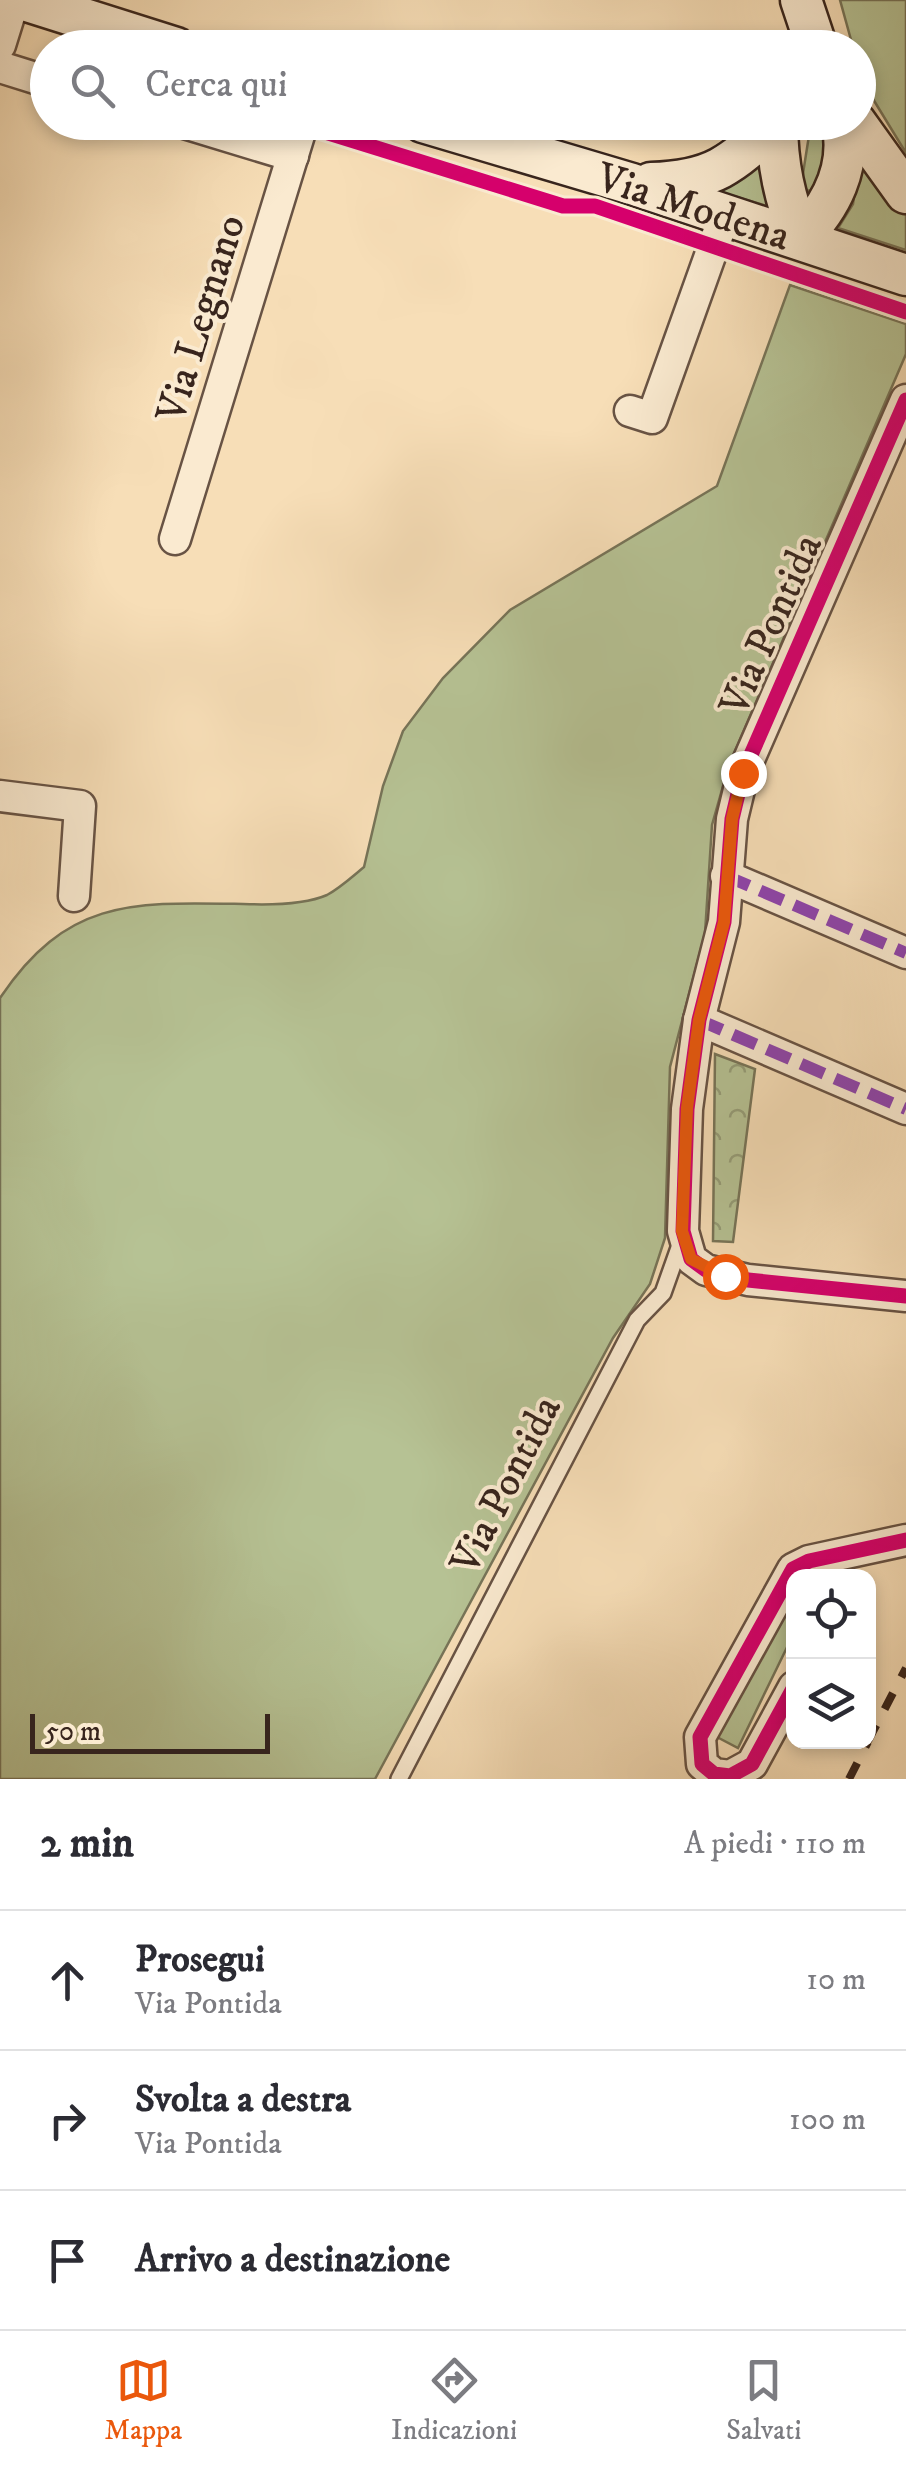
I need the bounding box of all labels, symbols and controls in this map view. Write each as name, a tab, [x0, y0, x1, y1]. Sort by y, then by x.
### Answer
search box	[30, 30, 876, 140]
icon: search	[65, 58, 120, 113]
text: Cerca qui	[145, 61, 288, 109]
street label: Via Modena	[589, 152, 796, 264]
street label: Via Legnano	[145, 209, 258, 430]
street label: Via Pontida	[708, 526, 835, 725]
route end	[721, 751, 767, 797]
route start	[703, 1254, 749, 1300]
street label: Via Pontida	[439, 1388, 574, 1584]
map controls	[786, 1569, 876, 1749]
button: locate	[786, 1569, 876, 1659]
button: layers	[786, 1659, 876, 1749]
scale bar	[30, 1709, 270, 1754]
text: 50 m	[45, 1714, 101, 1749]
text: 2 min	[40, 1818, 134, 1870]
text: A piedi · 110 m	[684, 1824, 866, 1864]
text: Prosegui	[135, 1936, 265, 1984]
icon: ahead	[40, 1953, 95, 2008]
text: 10 m	[806, 1960, 866, 2000]
text: Via Pontida	[135, 1984, 282, 2024]
text: Svolta a destra	[135, 2076, 351, 2124]
icon: right	[40, 2093, 95, 2148]
text: 100 m	[789, 2100, 866, 2140]
text: Via Pontida	[135, 2124, 282, 2164]
icon: arrive	[40, 2233, 95, 2288]
text: Arrivo a destinazione	[135, 2236, 450, 2284]
tab: Mappa	[105, 2353, 182, 2448]
tab: Indicazioni	[391, 2353, 517, 2448]
tab: Salvati	[726, 2353, 801, 2448]

